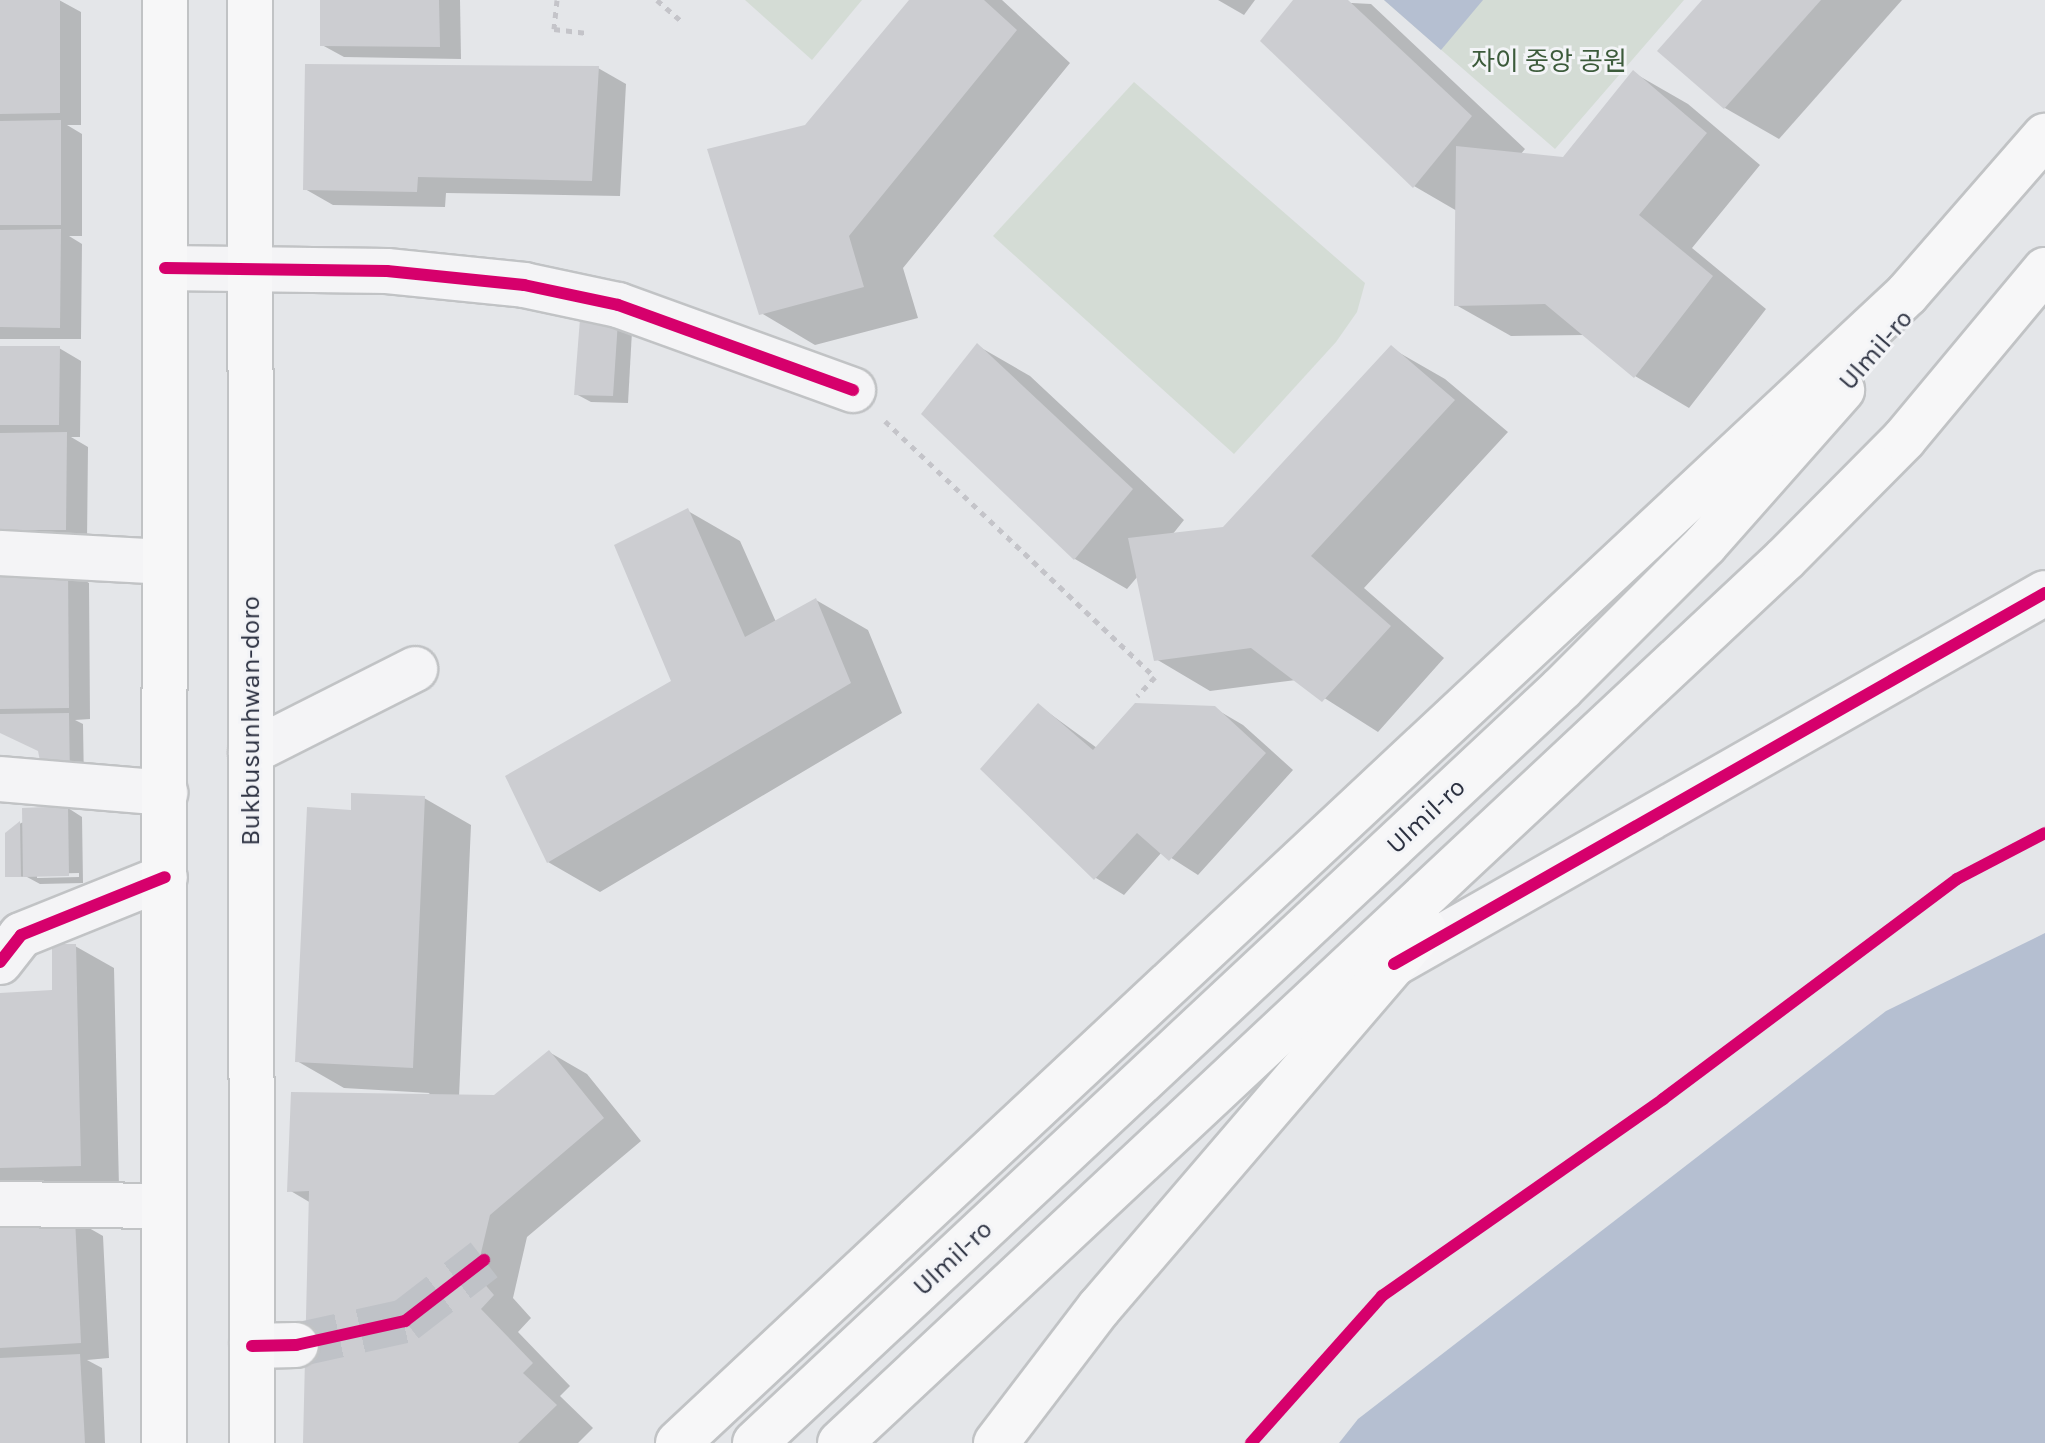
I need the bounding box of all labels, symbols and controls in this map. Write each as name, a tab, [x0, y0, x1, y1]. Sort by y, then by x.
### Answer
park label: 자이 중앙 공원	[1471, 46, 1627, 78]
street label: Ulmil-ro	[1833, 303, 1919, 397]
street label: Bukbusunhwan-doro	[235, 596, 267, 846]
street label: Ulmil-ro	[1380, 772, 1472, 860]
street label: Ulmil-ro	[907, 1214, 999, 1302]

